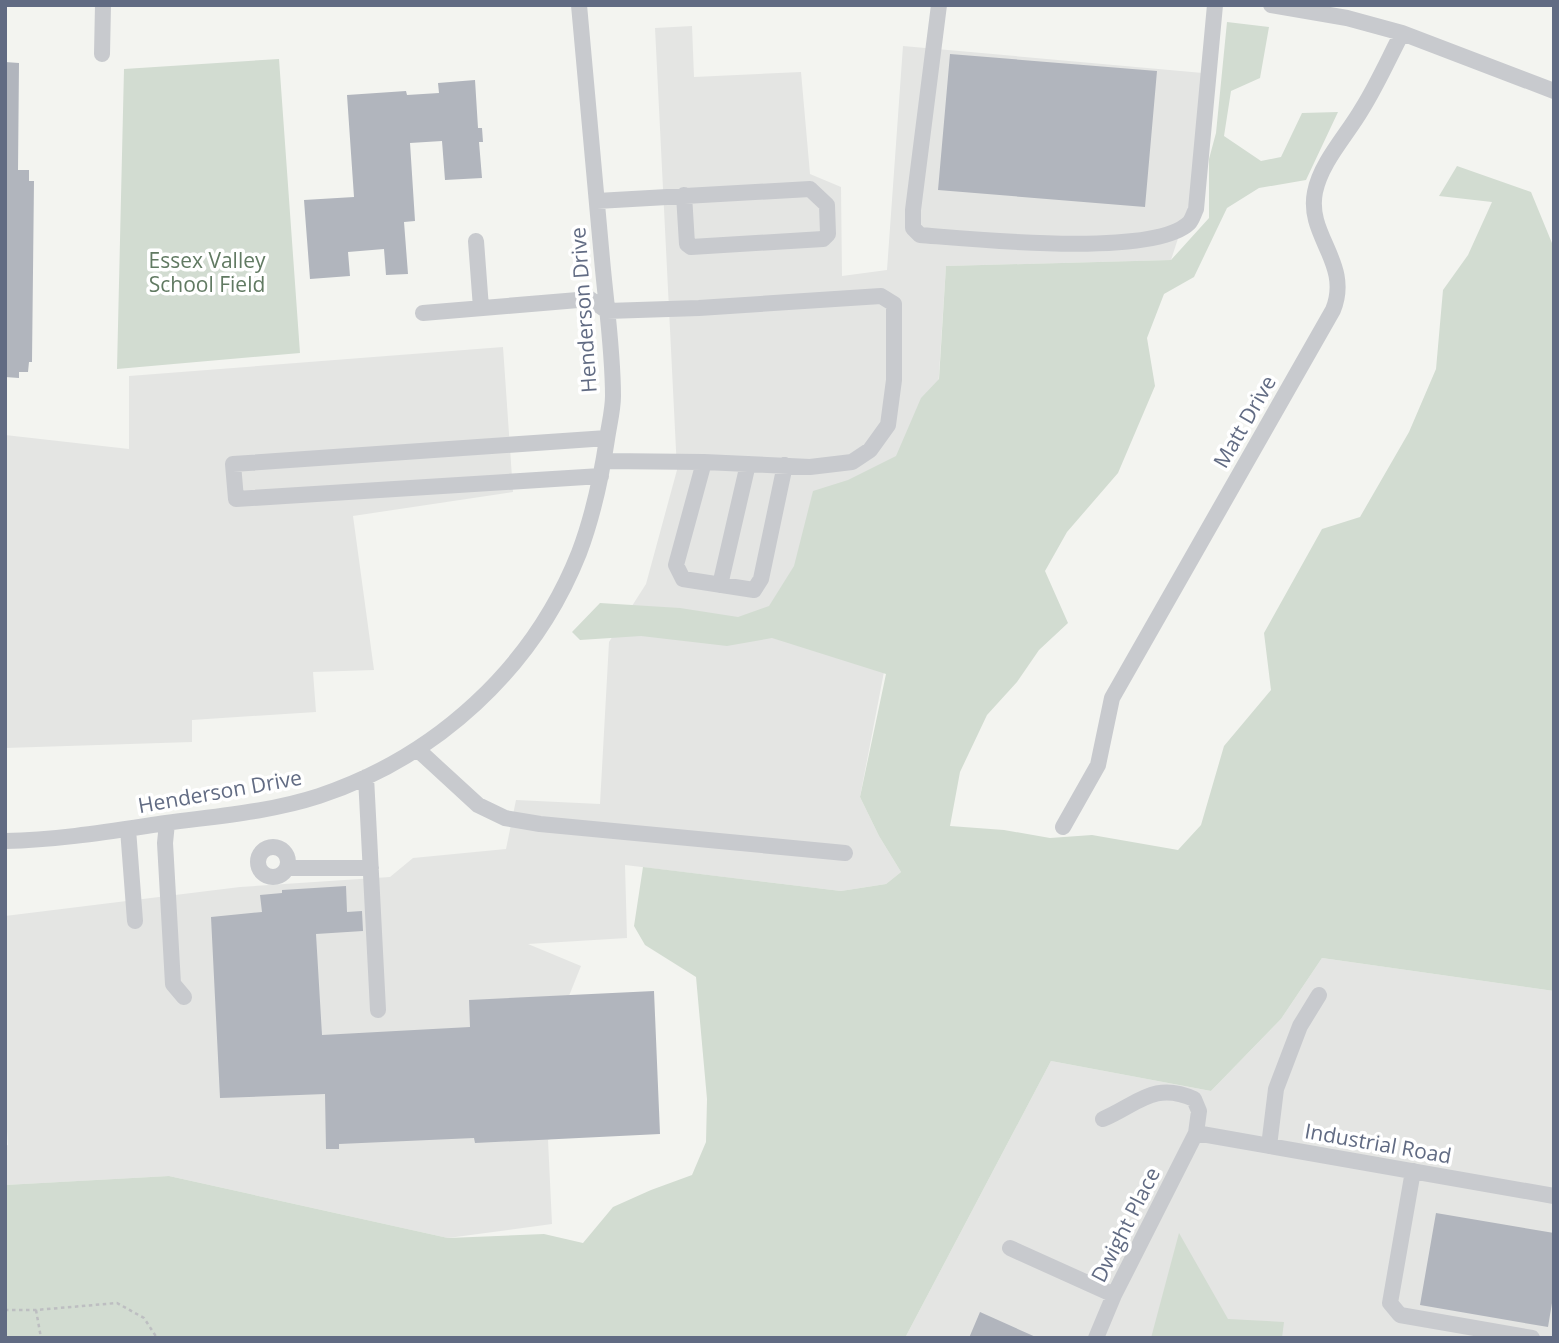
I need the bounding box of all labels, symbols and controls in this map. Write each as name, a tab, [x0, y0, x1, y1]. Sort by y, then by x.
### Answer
street label: Henderson Drive	[563, 226, 603, 394]
park label: Essex Valley School Field	[148, 246, 266, 298]
street label: Matt Drive	[1206, 370, 1282, 473]
street label: Henderson Drive	[136, 763, 304, 819]
street label: Industrial Road	[1303, 1116, 1454, 1170]
street label: Dwight Place	[1084, 1162, 1166, 1287]

